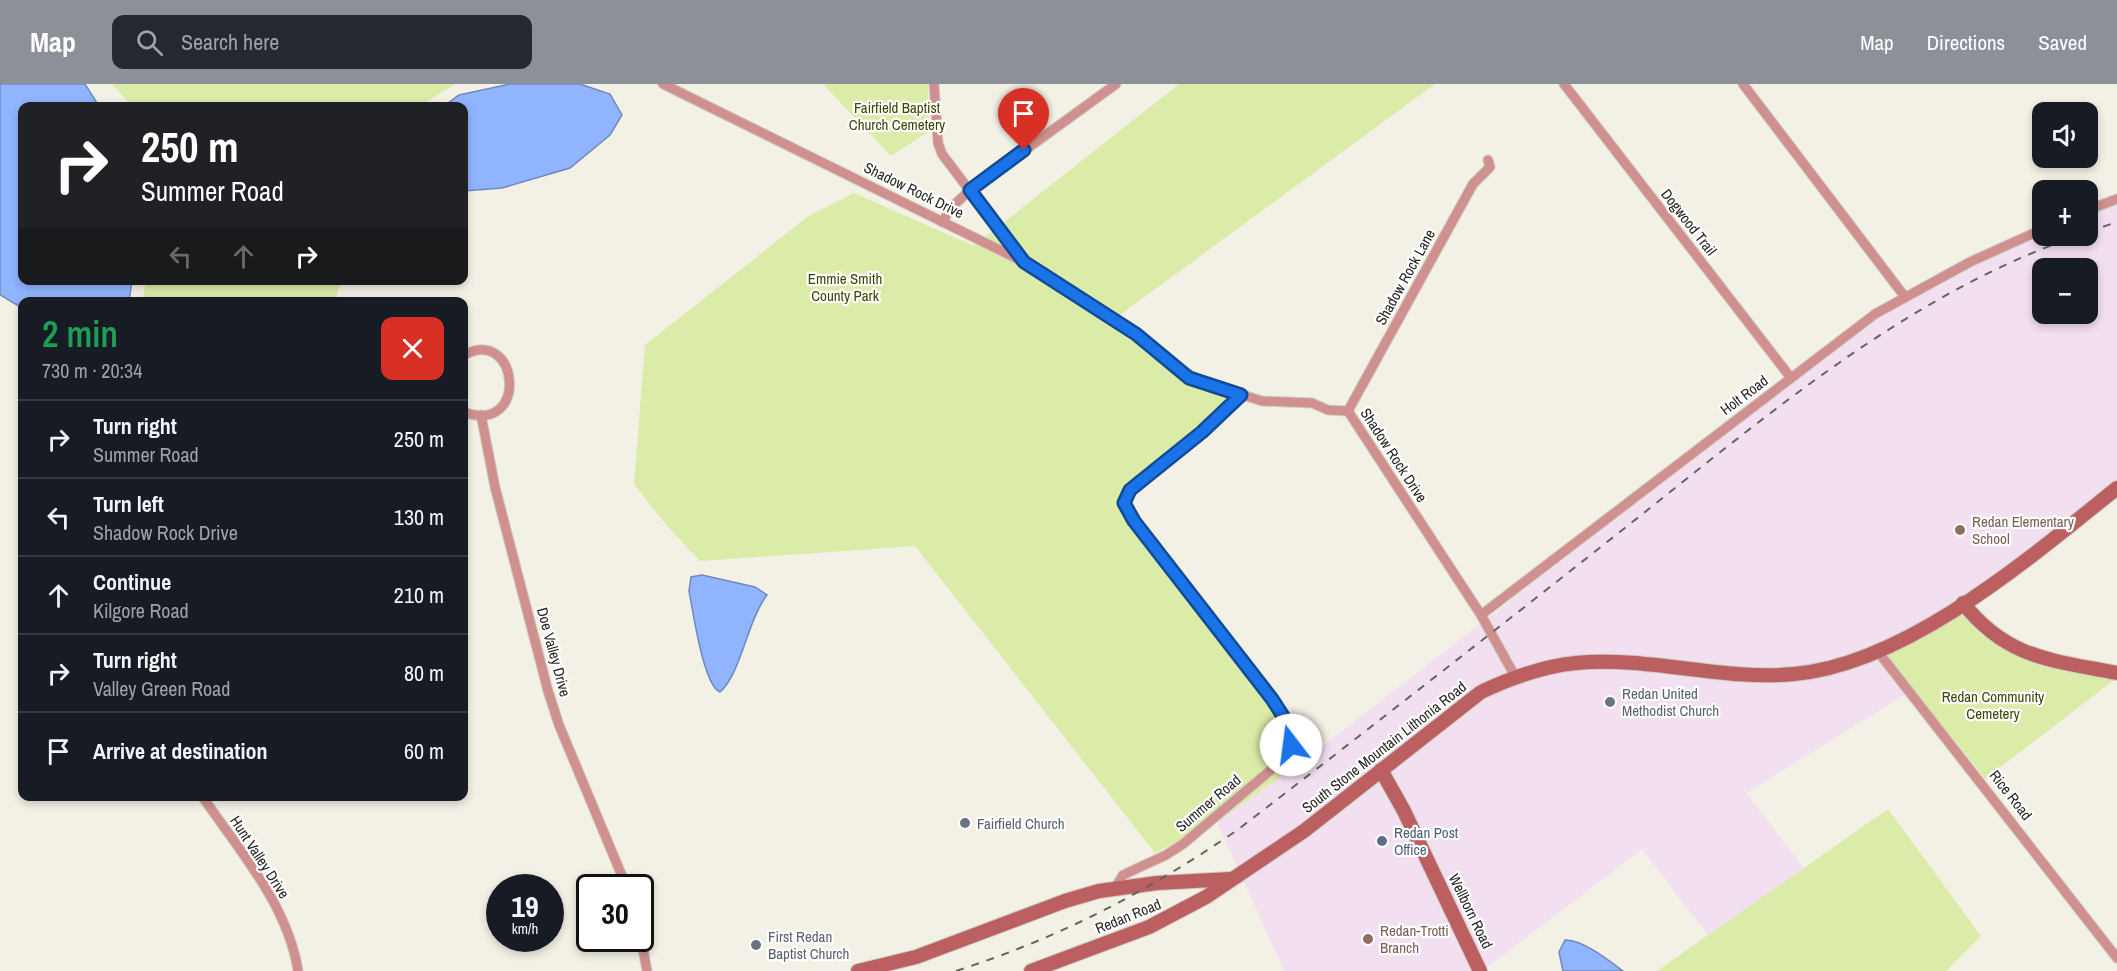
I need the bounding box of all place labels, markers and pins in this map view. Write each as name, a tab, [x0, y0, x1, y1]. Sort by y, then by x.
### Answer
pin	[998, 88, 1049, 150]
place label: Redan Elementary School	[1972, 511, 2075, 549]
marker: Redan Elementary School	[1953, 523, 1967, 537]
place label: Redan United Methodist Church	[1622, 683, 1719, 721]
marker: Redan United Methodist Church	[1603, 695, 1617, 709]
place label: Fairfield Church	[977, 813, 1065, 834]
marker: Fairfield Church	[958, 816, 972, 830]
place label: Redan Post Office	[1394, 822, 1459, 860]
marker: Redan Post Office	[1375, 834, 1389, 848]
place label: Redan-Trotti Branch	[1380, 920, 1449, 958]
place label: First Redan Baptist Church	[768, 926, 849, 964]
marker: Redan-Trotti Branch	[1361, 932, 1375, 946]
marker: First Redan Baptist Church	[749, 938, 763, 952]

